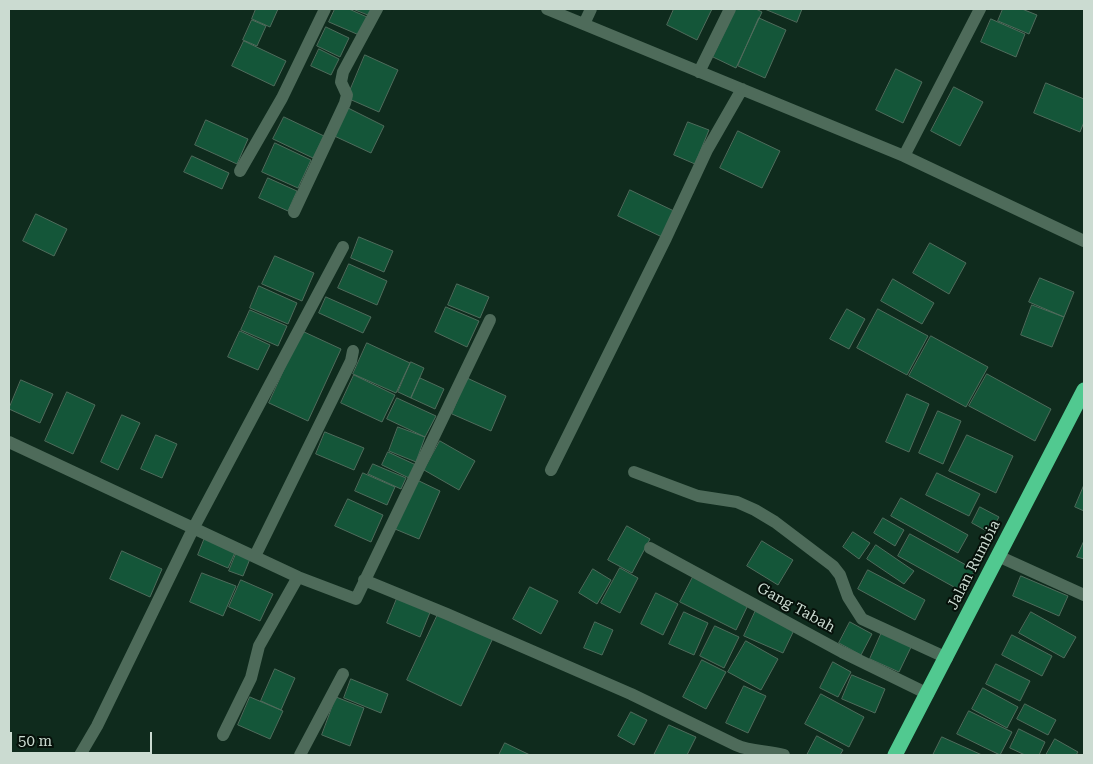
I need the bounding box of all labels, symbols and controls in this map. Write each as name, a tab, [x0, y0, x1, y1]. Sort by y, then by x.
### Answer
street label: Jalan Rumbia	[944, 517, 1004, 613]
street label: Gang Tabah	[754, 579, 838, 637]
scale bar	[12, 722, 155, 754]
text: 50 m	[18, 732, 52, 750]

